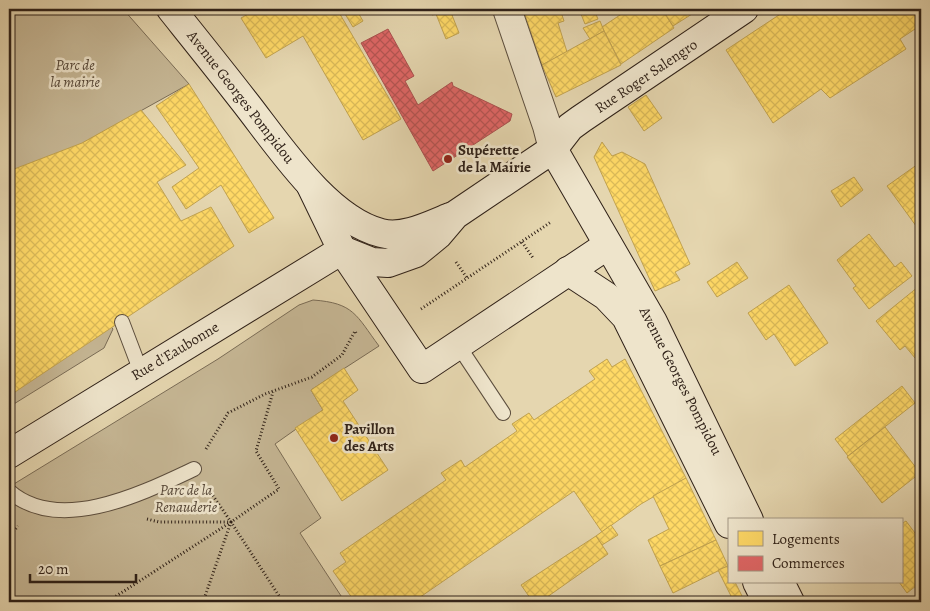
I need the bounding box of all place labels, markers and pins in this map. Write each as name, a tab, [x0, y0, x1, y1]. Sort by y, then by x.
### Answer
place label: Supérette de la Mairie	[458, 140, 531, 177]
marker: Supérette de la Mairie	[442, 153, 454, 165]
place label: Pavillon des Arts	[344, 419, 395, 456]
marker: Pavillon des Arts	[328, 432, 340, 444]

